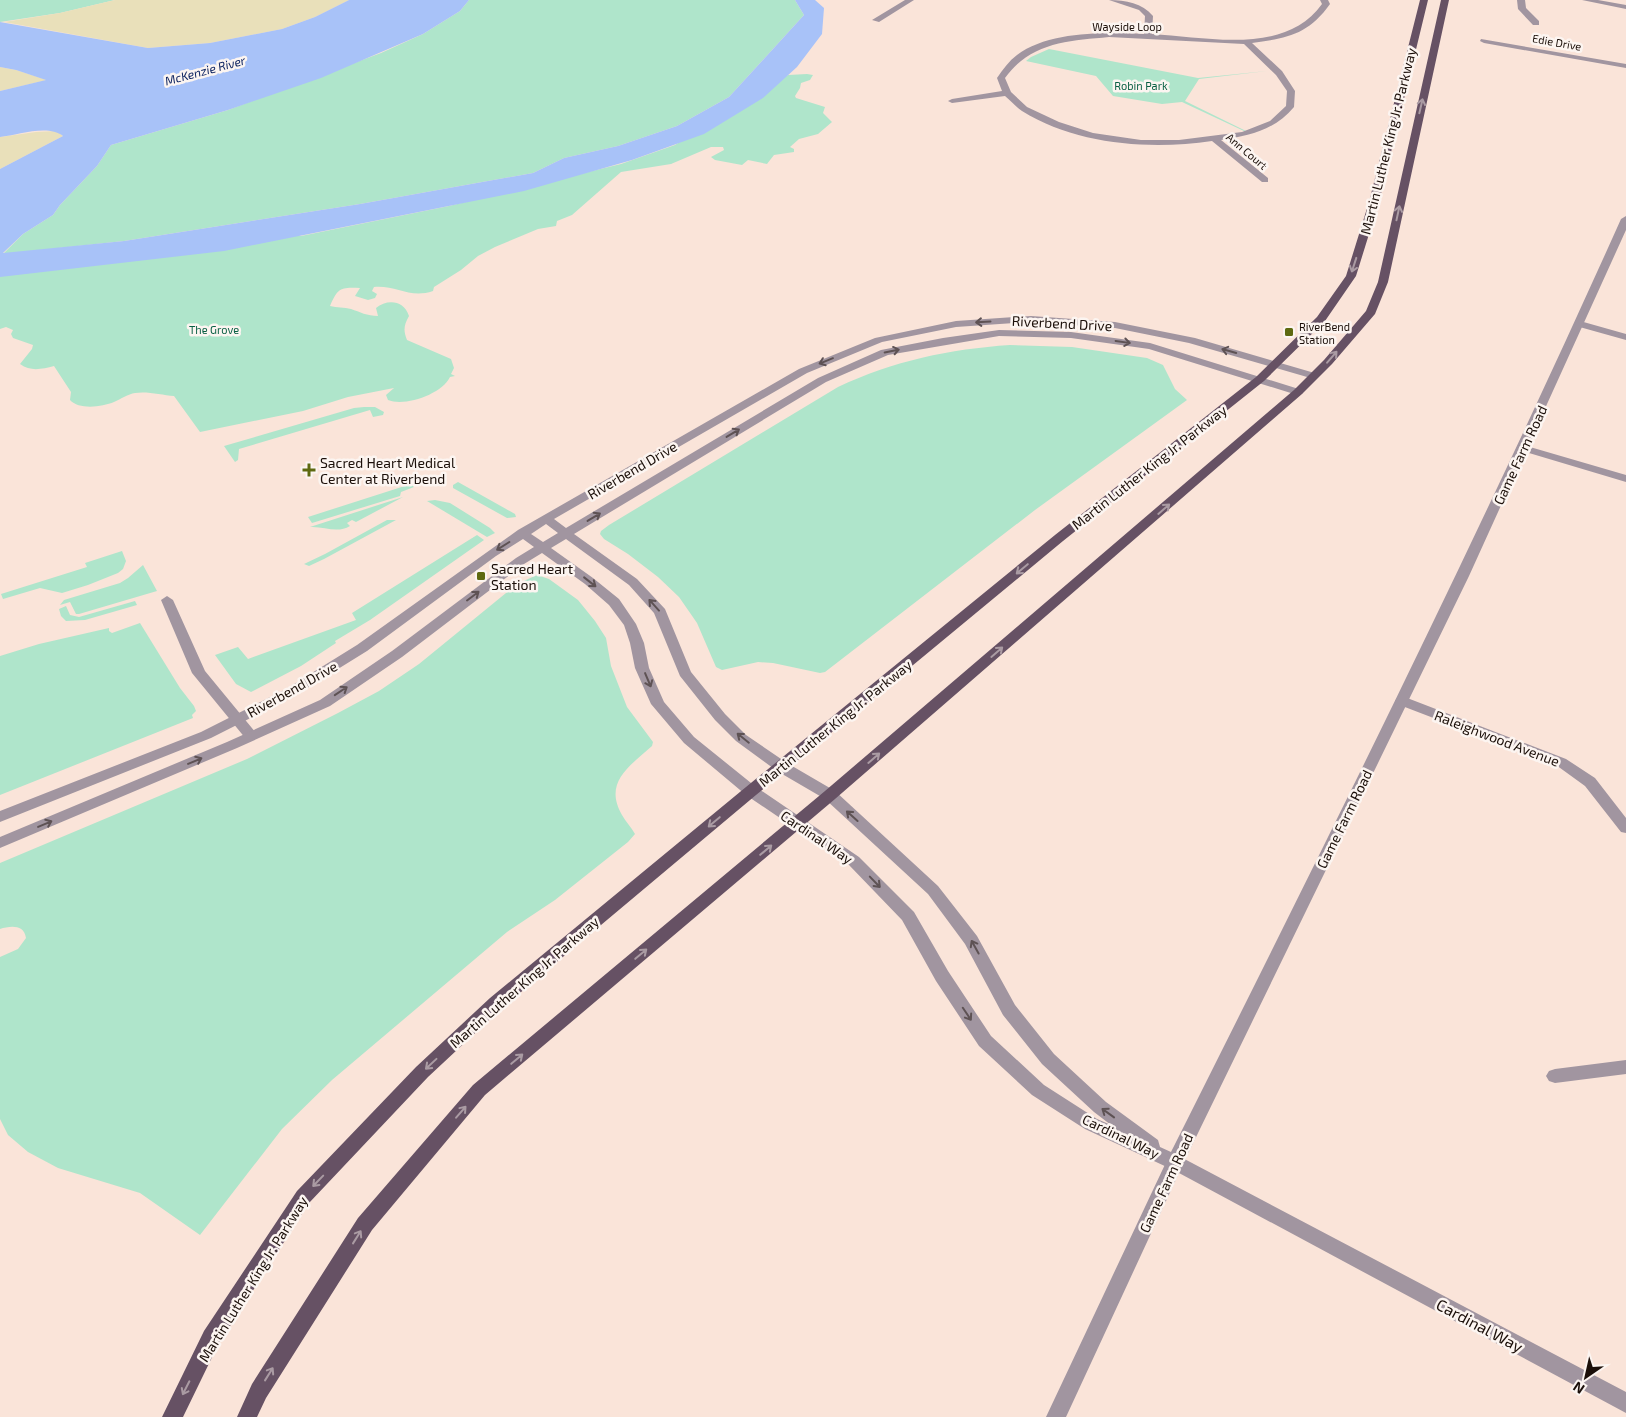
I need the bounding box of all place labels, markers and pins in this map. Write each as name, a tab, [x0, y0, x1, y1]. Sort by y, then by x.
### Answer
place label: RiverBend Station	[1299, 320, 1350, 346]
marker: RiverBend Station	[1283, 326, 1295, 338]
place label: Sacred Heart Medical Center at Riverbend	[320, 454, 456, 487]
marker: Sacred Heart Medical Center at Riverbend	[302, 463, 316, 477]
place label: Sacred Heart Station	[491, 560, 573, 593]
marker: Sacred Heart Station	[475, 570, 487, 582]

